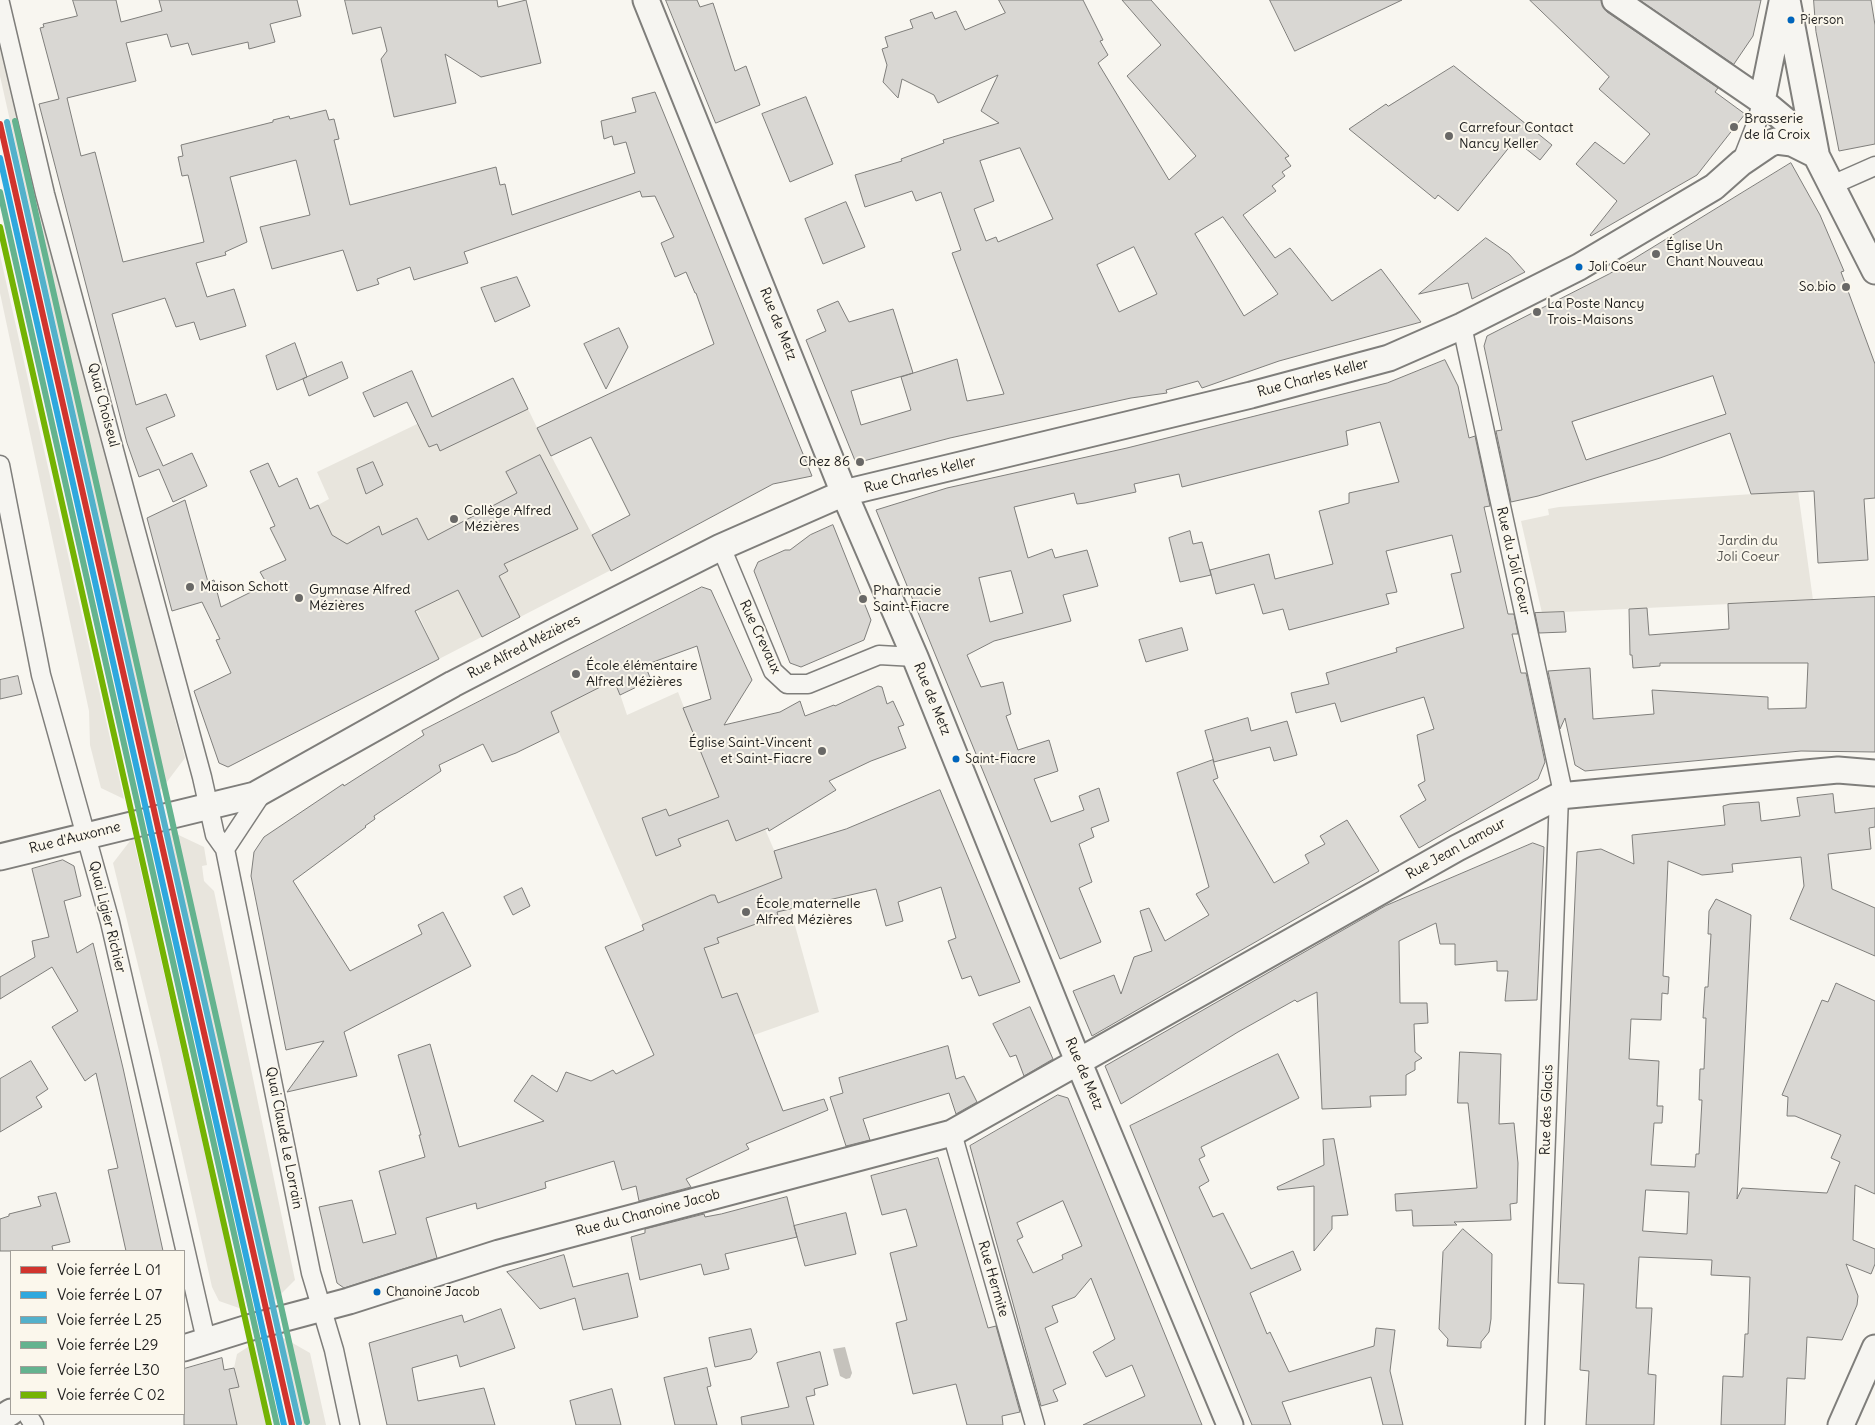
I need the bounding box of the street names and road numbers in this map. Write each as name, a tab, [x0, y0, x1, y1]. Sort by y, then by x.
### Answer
street label: Rue de Metz	[756, 285, 800, 363]
street label: Rue Charles Keller	[1255, 355, 1371, 401]
street label: Quai Choiseul	[84, 361, 122, 449]
street label: Rue Charles Keller	[862, 453, 978, 497]
street label: Rue du Joli Coeur	[1492, 505, 1534, 617]
street label: Rue Crevaux	[736, 597, 784, 677]
street label: Rue Alfred Mézières	[465, 611, 583, 683]
street label: Rue de Metz	[910, 660, 954, 738]
street label: Rue Jean Lamour	[1403, 815, 1509, 883]
street label: Rue d'Auxonne	[28, 819, 122, 857]
street label: Quai Ligier Richier	[85, 859, 129, 975]
street label: Rue de Metz	[1061, 1035, 1107, 1113]
street label: Rue des Glacis	[1537, 1064, 1557, 1156]
street label: Quai Claude Le Lorrain	[262, 1065, 306, 1211]
street label: Rue du Chanoine Jacob	[574, 1186, 722, 1240]
street label: Rue Hermite	[974, 1239, 1012, 1319]

